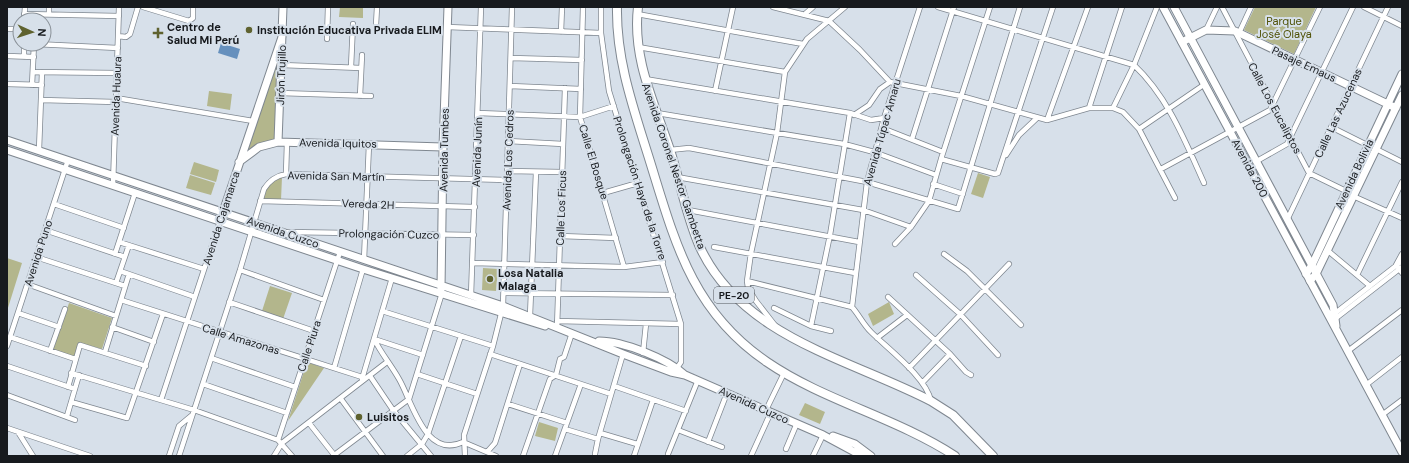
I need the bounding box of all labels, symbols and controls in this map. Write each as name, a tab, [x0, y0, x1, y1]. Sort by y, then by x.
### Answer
north arrow	[12, 12, 52, 52]
park label: Parque José Olaya	[1256, 14, 1312, 41]
place label: Centro de Salud Mi Perú	[167, 20, 240, 47]
place label: Institución Educativa Privada ELIM	[257, 23, 442, 37]
marker: Institución Educativa Privada ELIM	[244, 25, 254, 35]
marker: Centro de Salud Mi Perú	[152, 27, 164, 39]
text: N	[35, 28, 49, 37]
street label: Pasaje Emaus	[1270, 43, 1338, 85]
street label: Jirón Trujillo	[273, 45, 289, 105]
street label: Avenida Huaura	[108, 56, 124, 136]
street label: Calle Los Eucaliptos	[1245, 60, 1305, 156]
street label: Calle Las Azucenas	[1311, 66, 1365, 160]
street label: Avenida Túpac Amaru	[860, 77, 904, 187]
street label: Avenida Coronel Nestor Gambetta	[639, 81, 709, 251]
street label: Avenida Tumbes	[436, 108, 452, 192]
street label: Avenida Los Cedros	[499, 109, 517, 211]
street label: Prolongación Haya de la Torre	[610, 114, 670, 262]
street label: Avenida Junín	[469, 117, 485, 187]
street label: Calle El Bosque	[576, 123, 612, 201]
street label: Avenida Iquitos	[299, 135, 377, 151]
street label: Avenida 200	[1229, 136, 1271, 200]
street label: Avenida Bolivia	[1332, 137, 1376, 211]
street label: Avenida San Martín	[287, 168, 385, 184]
street label: Avenida Cajamarca	[199, 169, 243, 267]
street label: Calle Los Ficus	[553, 170, 569, 246]
street label: Vereda 2H	[341, 196, 395, 212]
street label: Avenida Cuzco	[245, 213, 321, 251]
street label: Avenida Puno	[21, 218, 55, 288]
street label: Prolongación Cuzco	[338, 226, 440, 242]
place label: Losa Natalia Malaga	[498, 266, 564, 293]
marker: Losa Natalia Malaga	[485, 274, 495, 284]
road number: PE-20	[714, 287, 754, 303]
street label: Calle Piura	[294, 318, 324, 374]
street label: Calle Amazonas	[200, 321, 282, 357]
street label: Avenida Cuzco	[717, 383, 791, 427]
place label: Luisitos	[367, 410, 409, 424]
marker: Luisitos	[354, 412, 364, 422]

